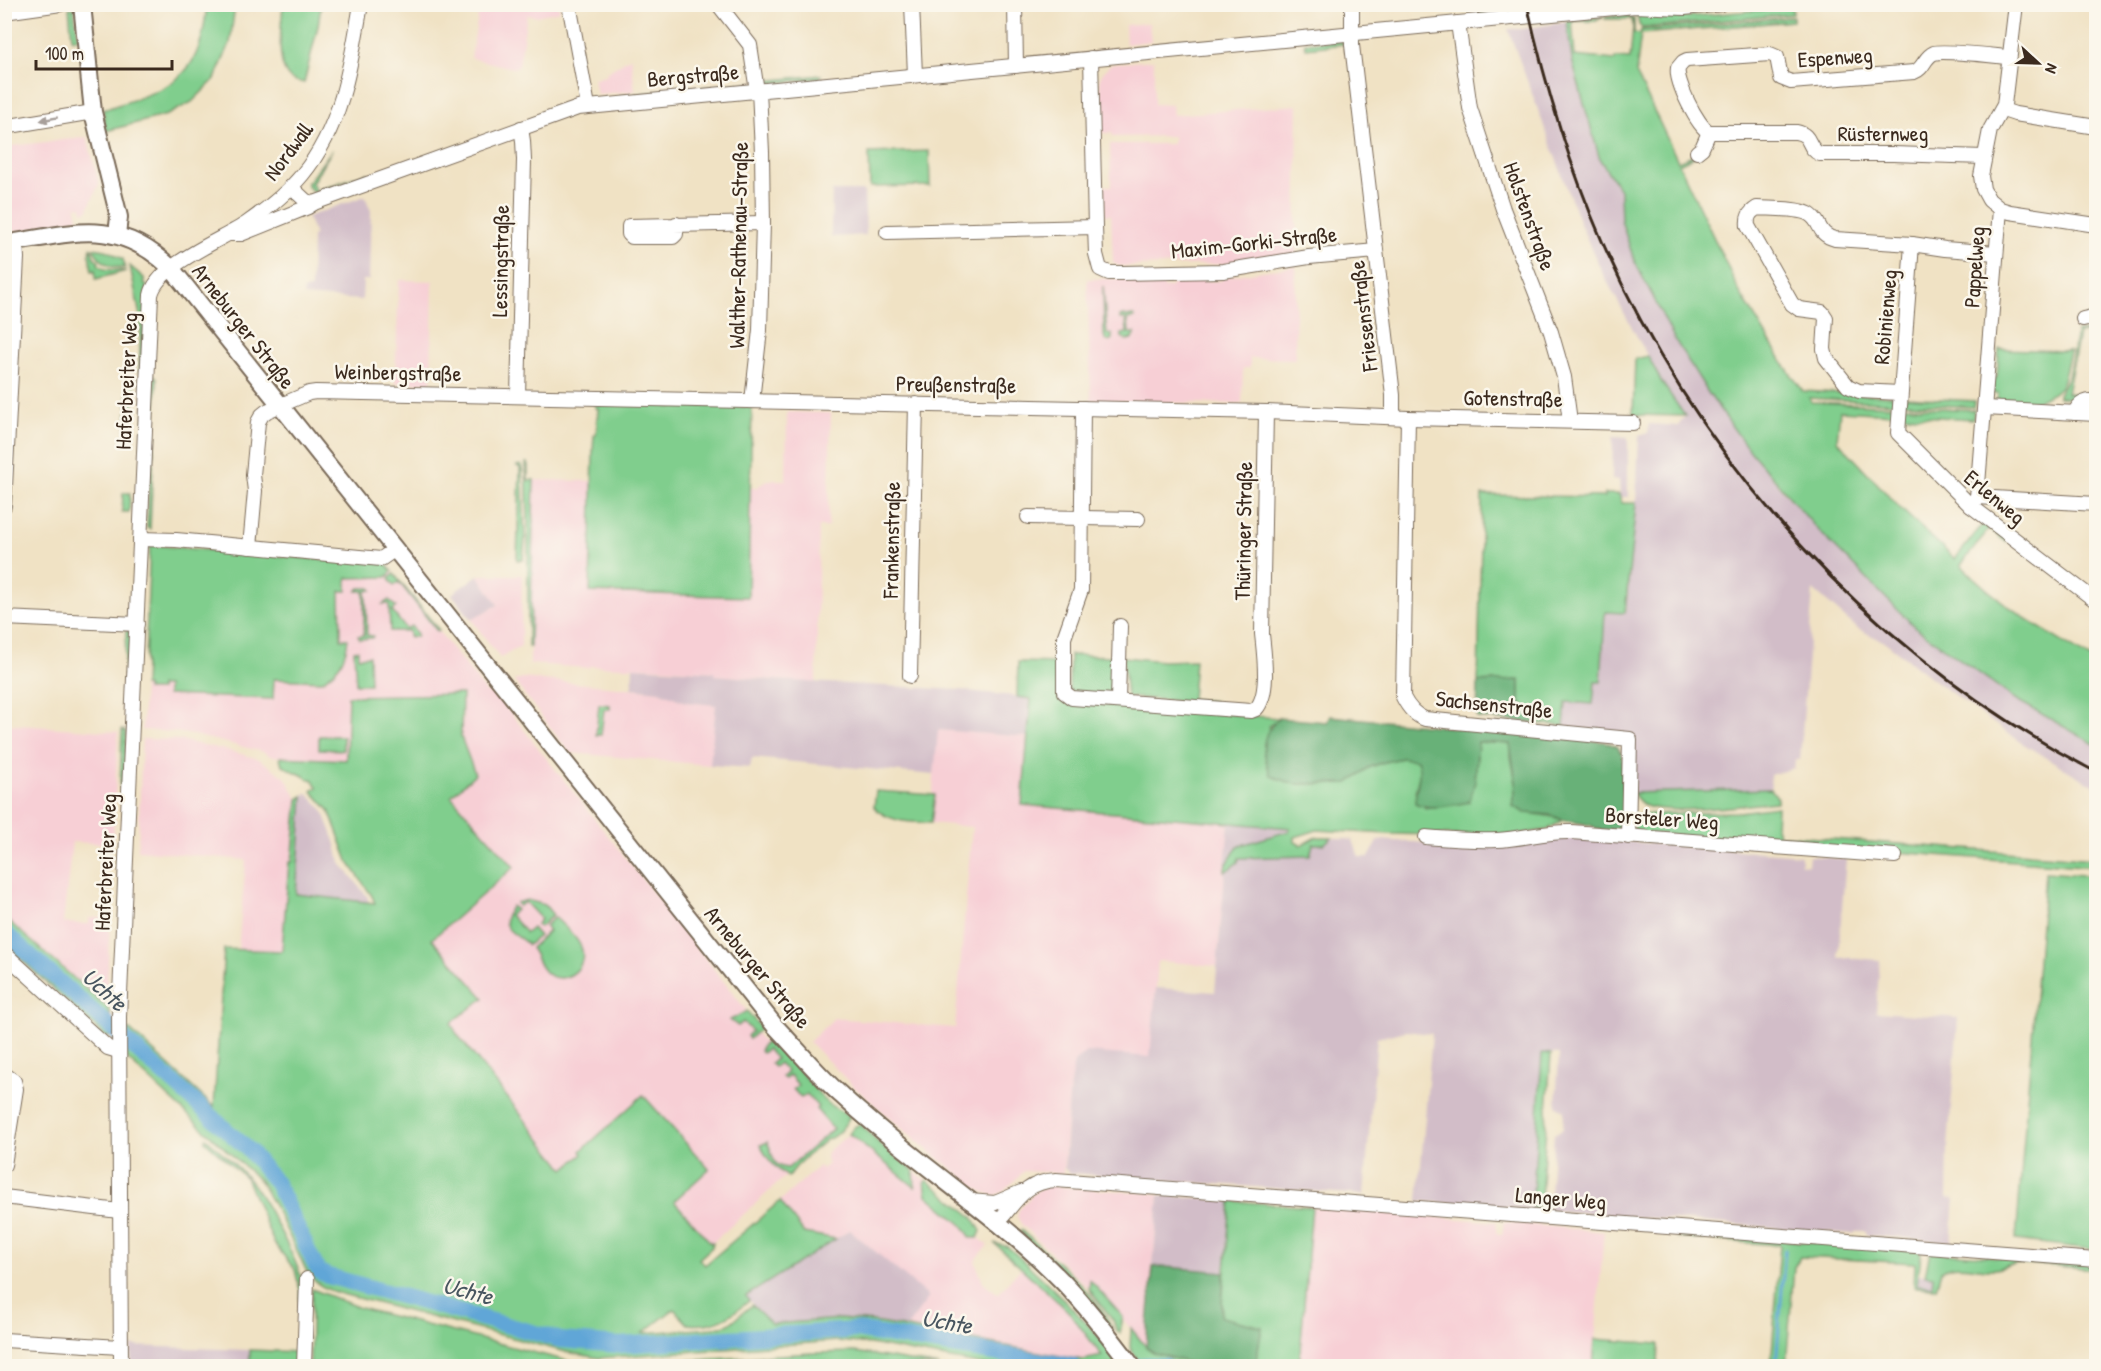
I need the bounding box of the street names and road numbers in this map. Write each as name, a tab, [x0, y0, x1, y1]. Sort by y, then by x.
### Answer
street label: Espenweg	[1797, 39, 1873, 75]
street label: Bergstraße	[646, 56, 740, 94]
street label: Nordwall	[256, 115, 320, 186]
street label: Rüsternweg	[1838, 118, 1928, 148]
street label: Walther-Rathenau-Straße	[721, 141, 755, 349]
street label: Holstenstraße	[1497, 158, 1564, 275]
street label: Lessingstraße	[484, 204, 516, 317]
street label: Maxim-Gorki-Straße	[1170, 218, 1339, 266]
street label: Pappelweg	[1956, 225, 1992, 309]
street label: Arneburger Straße	[186, 257, 303, 395]
street label: Friesenstraße	[1341, 259, 1385, 374]
street label: Robinienweg	[1866, 268, 1904, 366]
street label: Haferbreiter Weg	[107, 312, 145, 450]
street label: Weinbergstraße	[334, 356, 462, 388]
street label: Preußenstraße	[896, 368, 1017, 400]
street label: Gotenstraße	[1463, 382, 1563, 414]
street label: Thüringer Straße	[1227, 461, 1259, 601]
street label: Erlenweg	[1958, 463, 2032, 531]
street label: Frankenstraße	[875, 481, 907, 600]
street label: Sachsenstraße	[1434, 683, 1554, 725]
street label: Haferbreiter Weg	[86, 793, 124, 931]
street label: Borsteler Weg	[1604, 799, 1720, 837]
street label: Arneburger Straße	[698, 899, 818, 1035]
street label: Langer Weg	[1514, 1179, 1608, 1217]

